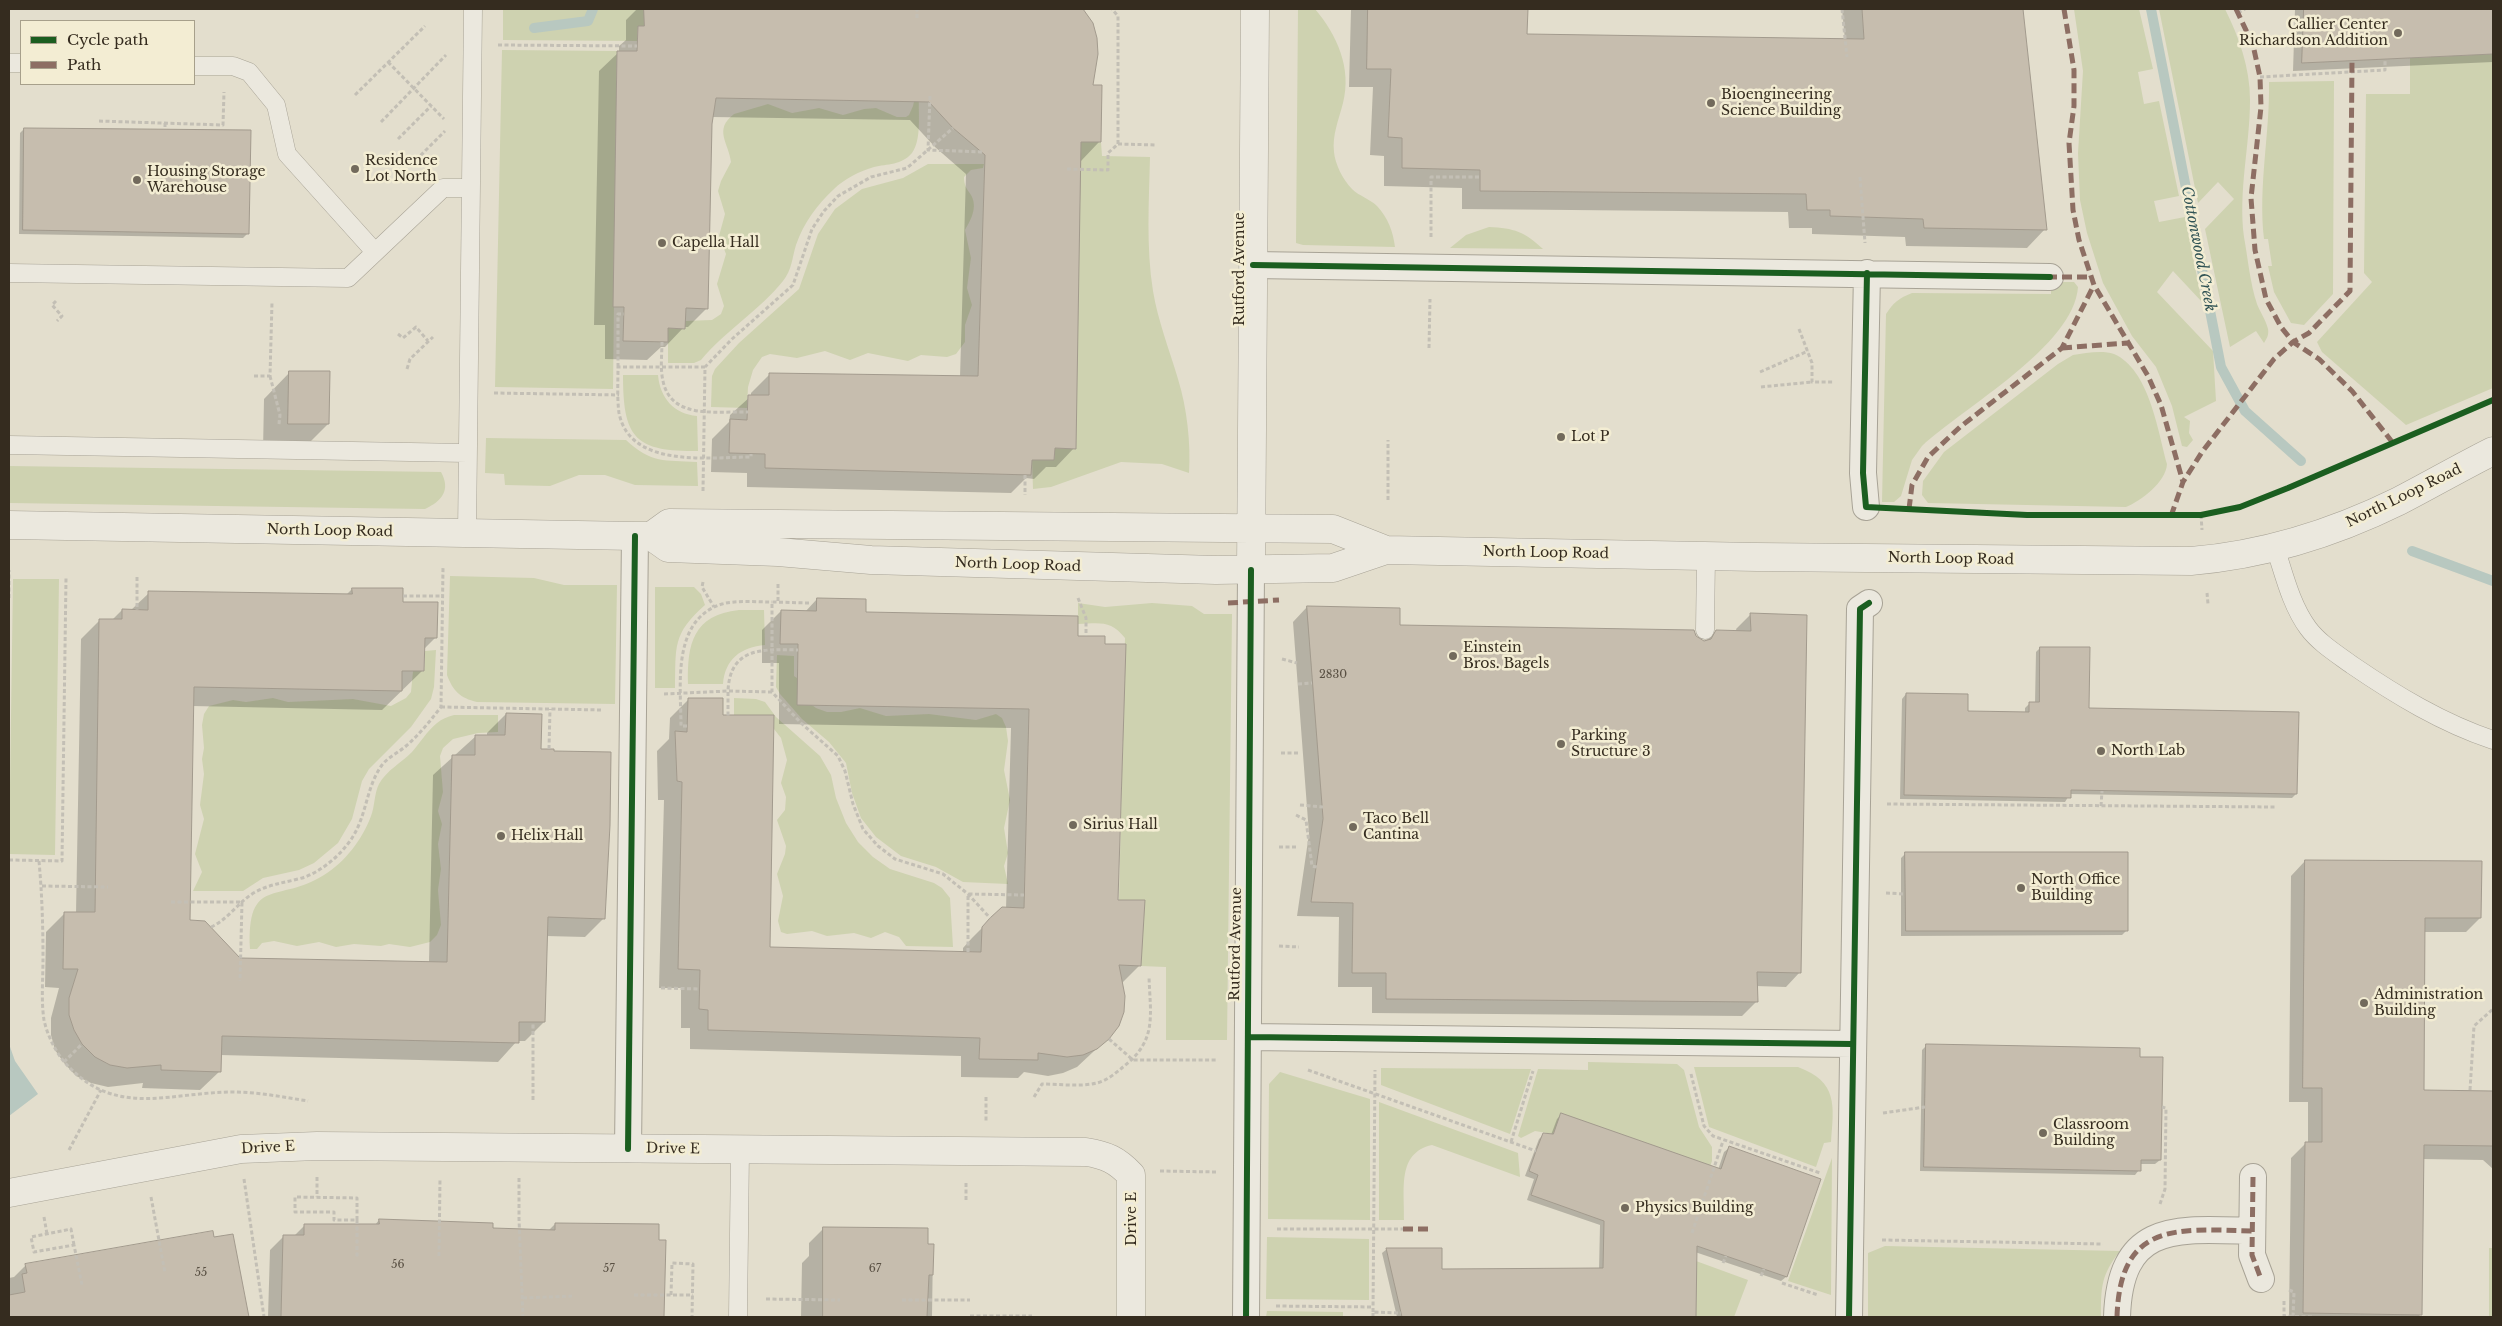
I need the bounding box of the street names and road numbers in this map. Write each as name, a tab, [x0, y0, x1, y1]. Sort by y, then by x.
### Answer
street label: Rutford Avenue	[1232, 212, 1248, 326]
street label: North Loop Road	[2344, 461, 2464, 531]
street label: North Loop Road	[267, 521, 393, 541]
street label: North Loop Road	[1483, 543, 1609, 563]
street label: North Loop Road	[1888, 549, 2014, 569]
street label: North Loop Road	[955, 554, 1081, 576]
street label: Rutford Avenue	[1227, 887, 1245, 1001]
street label: Drive E	[241, 1138, 295, 1158]
street label: Drive E	[646, 1140, 700, 1158]
street label: Drive E	[1124, 1192, 1140, 1246]

